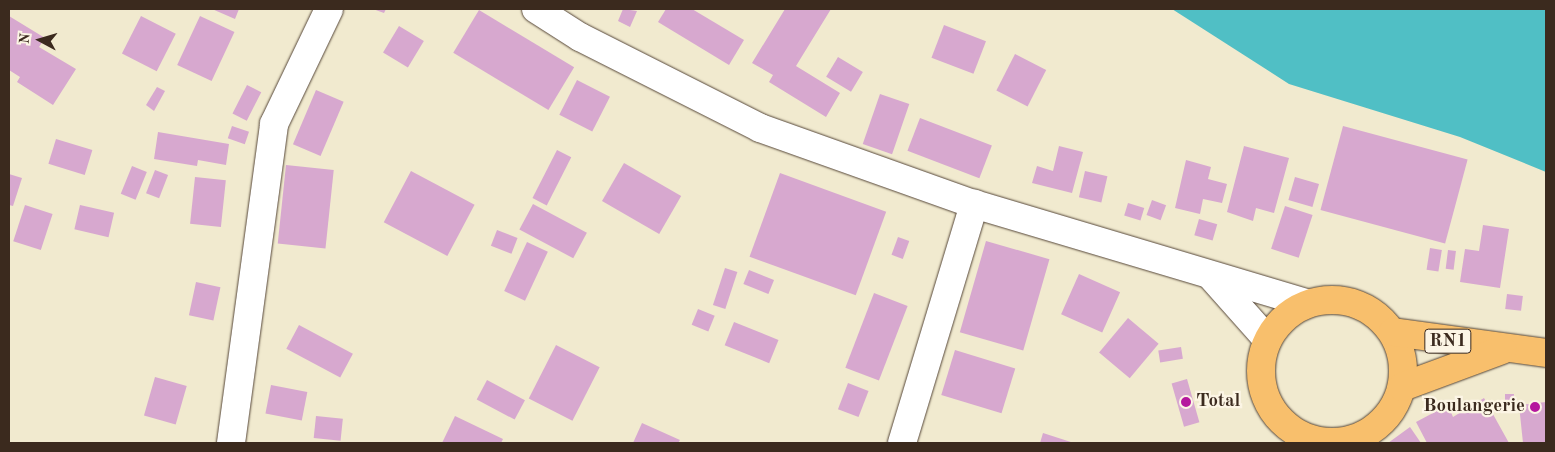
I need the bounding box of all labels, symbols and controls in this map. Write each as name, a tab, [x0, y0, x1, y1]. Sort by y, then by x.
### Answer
north arrow	[15, 15, 65, 65]
text: N	[18, 32, 33, 44]
road number: RN1	[1424, 326, 1472, 356]
place label: Total	[1196, 391, 1240, 413]
marker: Total	[1180, 396, 1192, 408]
place label: Boulangerie	[1423, 396, 1525, 418]
marker: Boulangerie	[1529, 401, 1541, 413]

